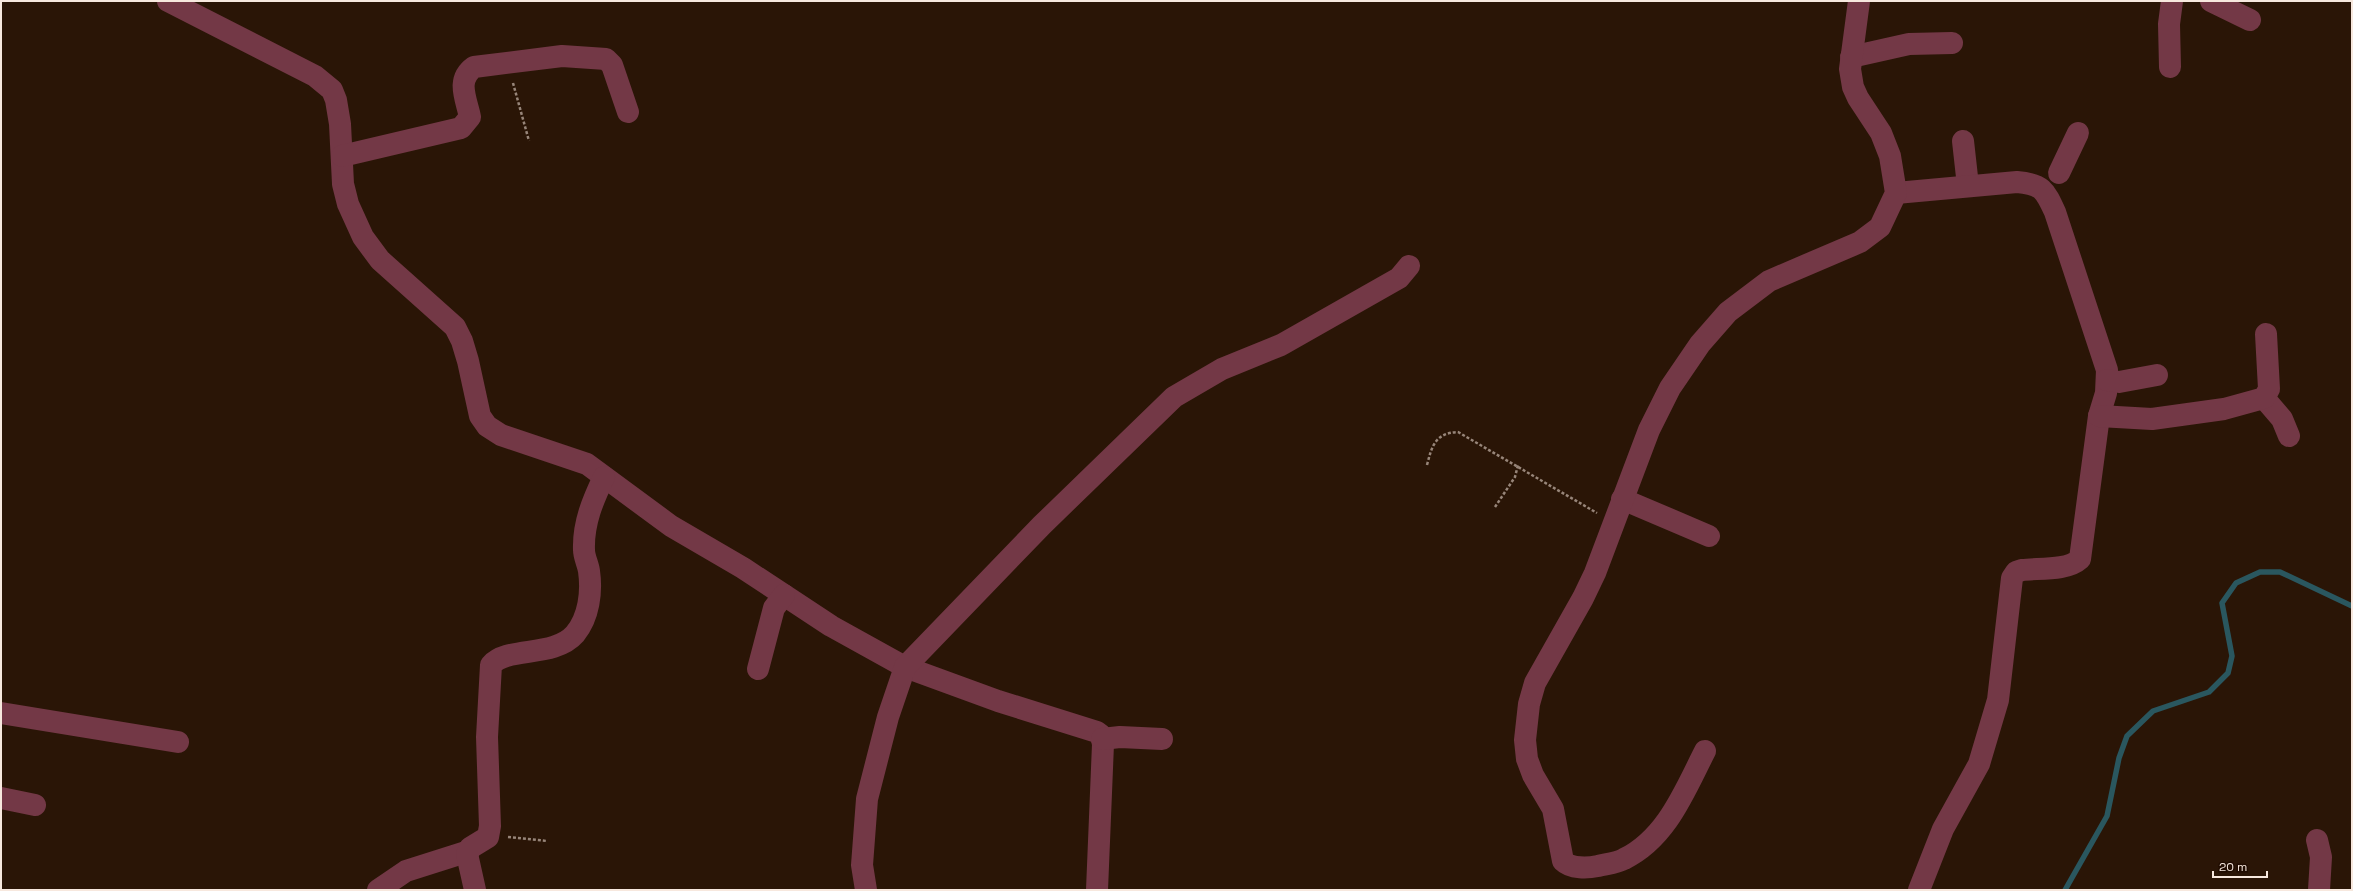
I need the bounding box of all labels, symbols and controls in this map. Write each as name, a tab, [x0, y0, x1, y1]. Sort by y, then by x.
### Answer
scale bar	[2213, 853, 2267, 879]
text: 20 m	[2219, 859, 2247, 875]

